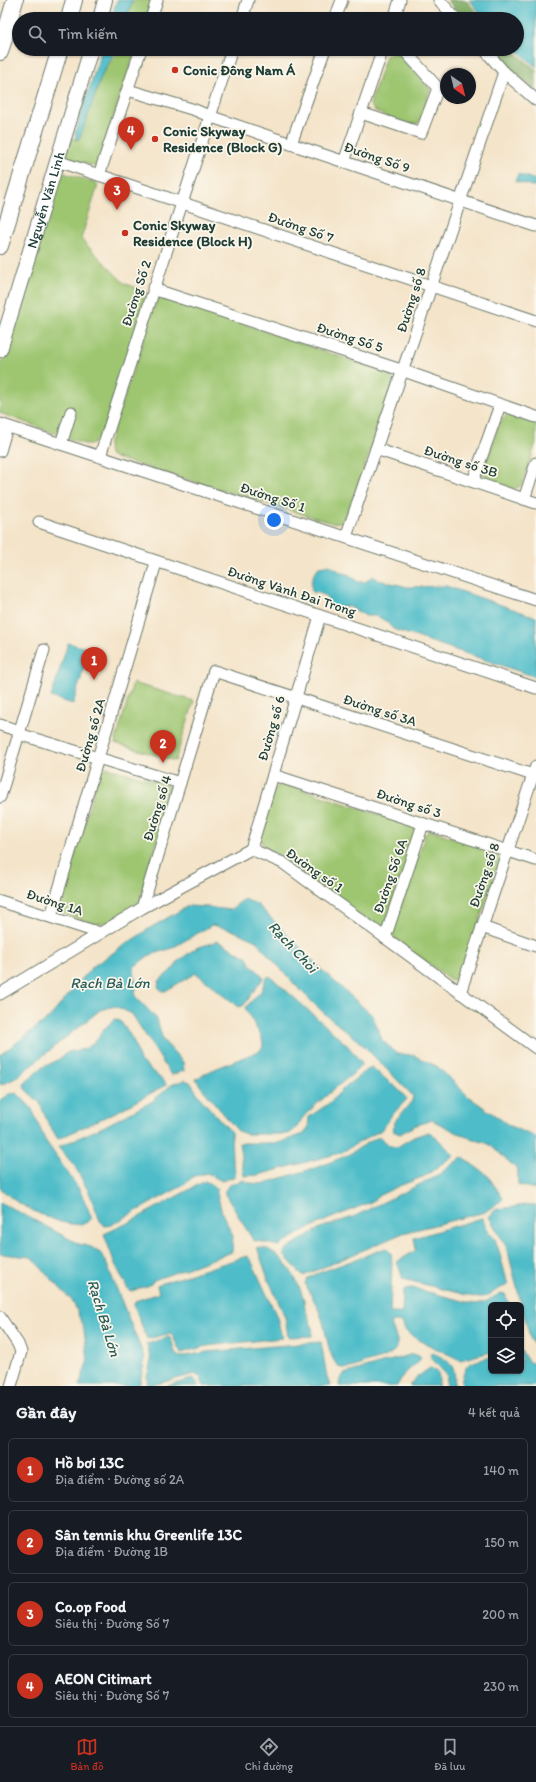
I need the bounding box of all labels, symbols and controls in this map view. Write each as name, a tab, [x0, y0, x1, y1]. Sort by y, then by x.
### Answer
search box	[12, 12, 524, 56]
icon: search	[26, 23, 48, 45]
text: Tìm kiếm	[58, 25, 118, 43]
place label: Conic Đông Nam Á	[183, 62, 296, 79]
marker: Conic Đông Nam Á	[170, 65, 180, 75]
north arrow	[440, 68, 476, 104]
pin: 4	[118, 117, 144, 150]
place label: Conic Skyway Residence (Block G)	[163, 123, 283, 156]
marker: Conic Skyway Residence (Block G)	[150, 134, 160, 144]
street label: Đường Số 9	[342, 138, 412, 177]
street label: Nguyễn Văn Linh	[23, 149, 69, 250]
pin: 3	[104, 177, 130, 210]
street label: Đường Số 7	[266, 208, 336, 247]
place label: Conic Skyway Residence (Block H)	[133, 217, 253, 250]
marker: Conic Skyway Residence (Block H)	[120, 228, 130, 238]
street label: Đường Số 2	[118, 257, 155, 328]
street label: Đường số 8	[393, 265, 430, 335]
street label: Đường Số 5	[315, 319, 385, 356]
street label: Đường số 3B	[422, 442, 500, 481]
street label: Đường Số 1	[238, 479, 308, 516]
your location	[264, 510, 284, 530]
street label: Đường Vành Đai Trong	[225, 563, 359, 621]
pin: 1	[81, 647, 107, 680]
street label: Đường số 3A	[341, 691, 419, 730]
street label: Đường số 6	[254, 694, 289, 763]
street label: Đường số 2A	[72, 696, 109, 774]
pin: 2	[150, 730, 176, 763]
street label: Đường số 4	[139, 773, 176, 843]
street label: Đường số 3	[374, 785, 444, 822]
street label: Đường Số 6A	[370, 837, 411, 916]
street label: Đường số 8	[465, 840, 504, 910]
street label: Đường số 1	[283, 844, 347, 897]
street label: Đường 1A	[24, 885, 85, 920]
water label: Rạch Chòi	[265, 917, 323, 978]
water label: Rạch Bà Lớn	[70, 974, 150, 992]
water label: Rạch Bà Lớn	[84, 1277, 124, 1359]
map controls	[488, 1302, 524, 1374]
button: locate	[488, 1302, 524, 1338]
button: layers	[488, 1338, 524, 1374]
text: Gần đây	[16, 1402, 76, 1422]
text: 4 kết quả	[468, 1405, 520, 1420]
text: Hồ bơi 13C	[55, 1454, 124, 1472]
text: 1	[27, 1463, 33, 1478]
text: 140 m	[483, 1463, 519, 1478]
text: Địa điểm · Đường số 2A	[55, 1472, 184, 1487]
text: Sân tennis khu Greenlife 13C	[55, 1526, 242, 1544]
text: 2	[27, 1535, 33, 1550]
text: 150 m	[484, 1535, 519, 1550]
text: Địa điểm · Đường 1B	[55, 1544, 168, 1559]
text: Co.op Food	[55, 1598, 126, 1616]
text: 3	[26, 1607, 34, 1622]
text: 200 m	[482, 1607, 519, 1622]
text: Siêu thị · Đường Số 7	[55, 1616, 169, 1631]
text: AEON Citimart	[55, 1670, 152, 1688]
text: 4	[26, 1679, 34, 1694]
text: 230 m	[483, 1679, 519, 1694]
text: Siêu thị · Đường Số 7	[55, 1688, 169, 1703]
tab: Bản đồ	[71, 1736, 104, 1773]
tab: Chỉ đường	[245, 1736, 293, 1773]
tab: Đã lưu	[434, 1736, 465, 1773]

